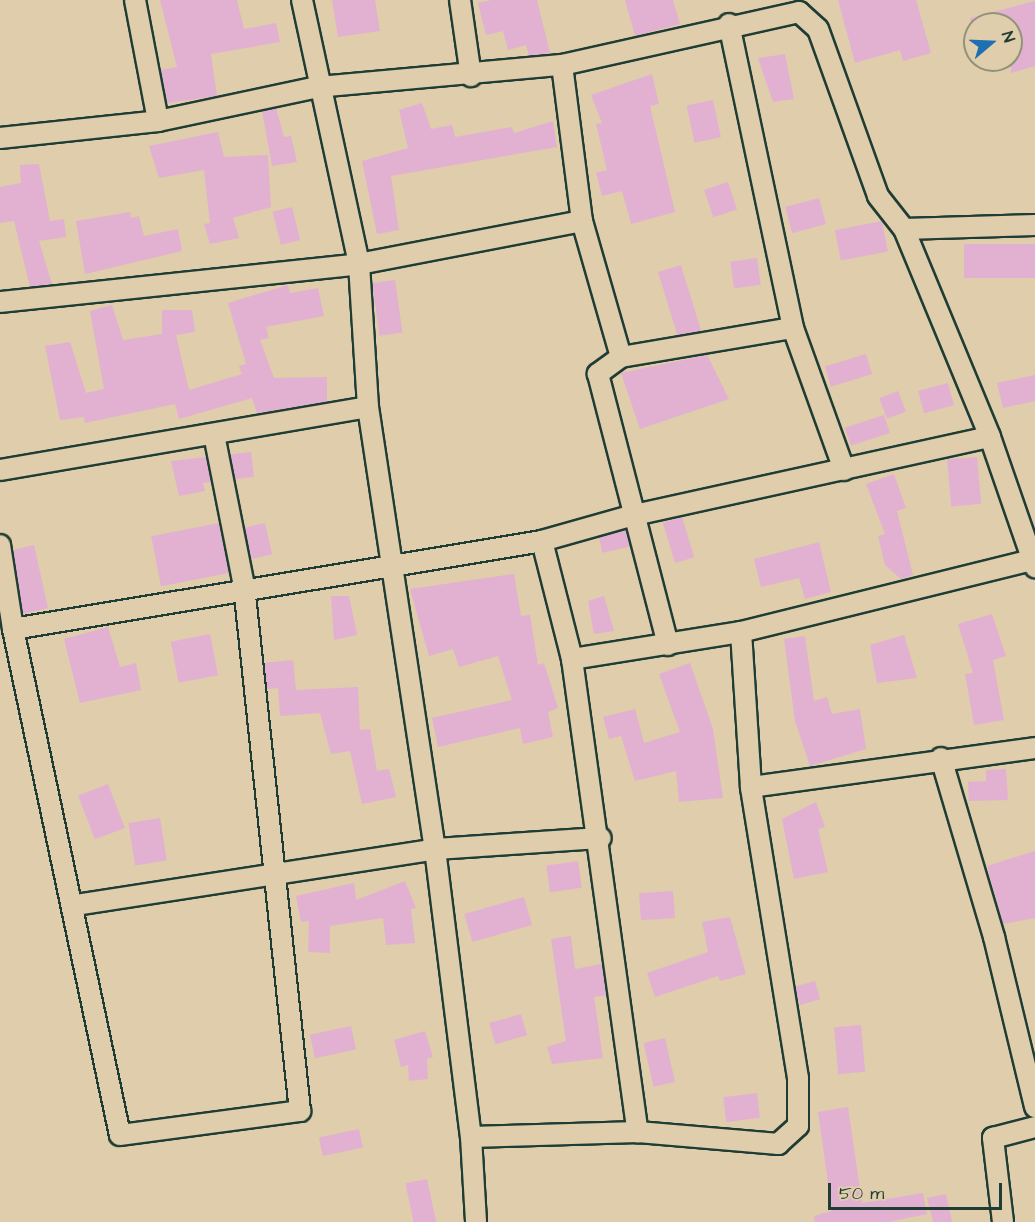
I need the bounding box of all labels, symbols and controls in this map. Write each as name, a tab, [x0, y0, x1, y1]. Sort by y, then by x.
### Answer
north arrow	[963, 12, 1023, 72]
text: N	[996, 28, 1020, 45]
scale bar	[831, 1171, 1005, 1209]
text: 50 m	[839, 1181, 884, 1206]

